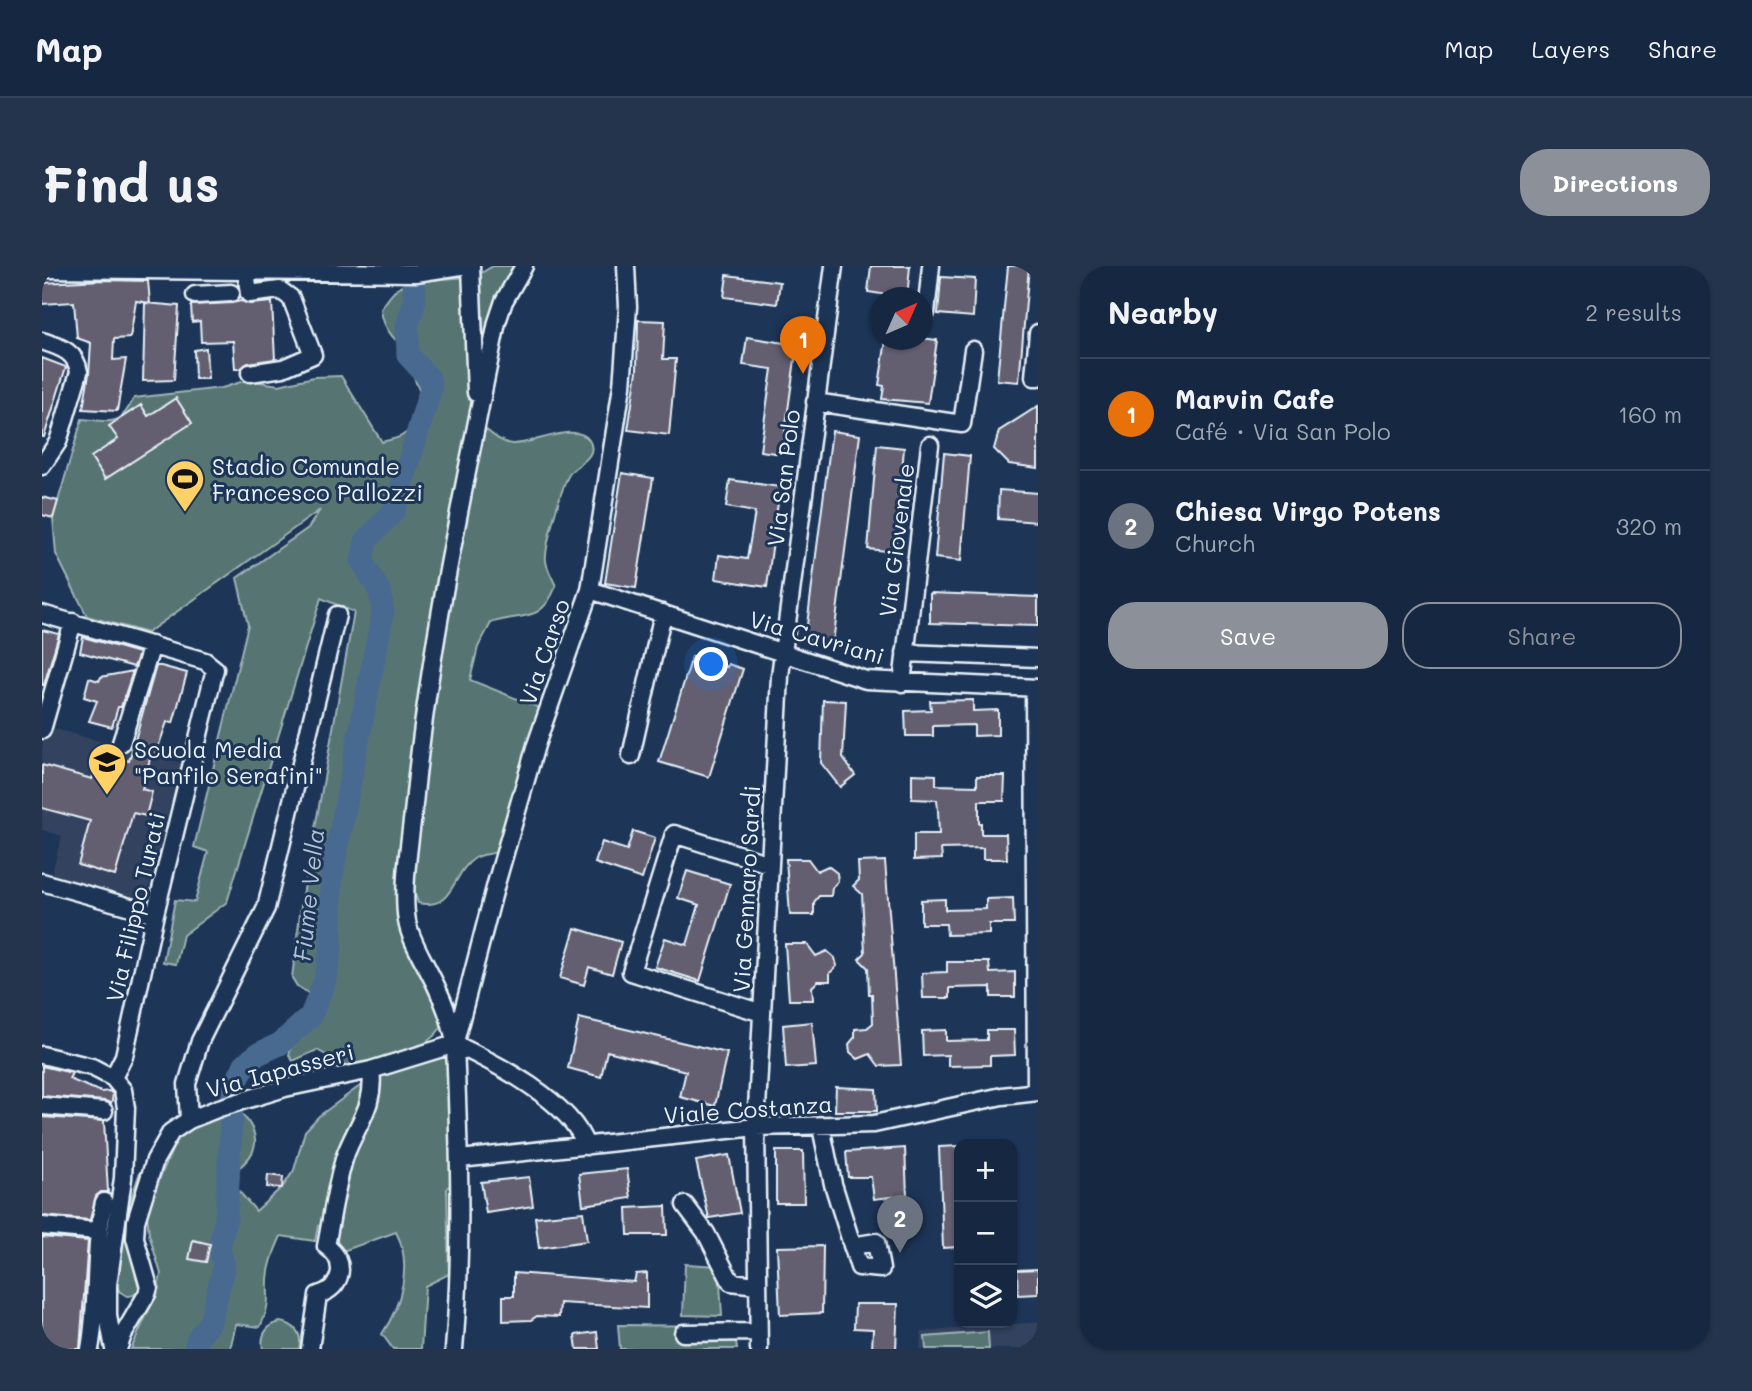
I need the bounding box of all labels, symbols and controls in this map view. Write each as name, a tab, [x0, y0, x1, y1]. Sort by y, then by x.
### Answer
text: Map	[35, 27, 103, 70]
text: Map	[1445, 33, 1493, 64]
text: Layers	[1531, 33, 1610, 64]
text: Share	[1648, 33, 1717, 64]
button: Directions	[1520, 149, 1710, 216]
text: Find us	[42, 151, 220, 214]
north arrow	[870, 287, 933, 350]
text: Nearby	[1108, 292, 1218, 332]
text: 2 results	[1585, 297, 1682, 327]
pin: 1	[780, 316, 826, 374]
text: Marvin Cafe	[1175, 382, 1335, 416]
text: 1	[1126, 399, 1136, 429]
text: 160 m	[1618, 399, 1682, 429]
street label: Via San Polo	[760, 408, 806, 548]
text: Café · Via San Polo	[1175, 416, 1391, 446]
place label: Stadio Comunale Francesco Pallozzi	[212, 451, 423, 507]
sports icon: Stadio Comunale Francesco Pallozzi	[164, 458, 206, 513]
street label: Via Giovenale	[872, 461, 920, 619]
text: Chiesa Virgo Potens	[1175, 494, 1441, 528]
text: 2	[1125, 511, 1137, 541]
text: 320 m	[1616, 511, 1682, 541]
text: Church	[1175, 528, 1255, 558]
street label: Via Carso	[512, 595, 576, 709]
button: Save	[1108, 602, 1388, 669]
button: Share	[1402, 602, 1682, 669]
street label: Via Cavriani	[746, 603, 888, 671]
your location	[694, 647, 728, 681]
place label: Scuola Media "Panfilo Serafini"	[134, 734, 323, 790]
school or university icon: Scuola Media "Panfilo Serafini"	[86, 741, 128, 796]
street label: Via Gennaro Sardi	[726, 785, 766, 993]
street label: Via Filippo Turati	[99, 809, 171, 1005]
water label: Fiume Vella	[286, 827, 330, 963]
street label: Via Iapasseri	[203, 1036, 357, 1104]
street label: Viale Costanza	[663, 1088, 833, 1130]
map controls	[954, 1139, 1017, 1328]
button: +	[954, 1139, 1017, 1202]
pin: 2	[877, 1195, 923, 1253]
button: −	[954, 1202, 1017, 1265]
button: layers	[954, 1265, 1017, 1328]

